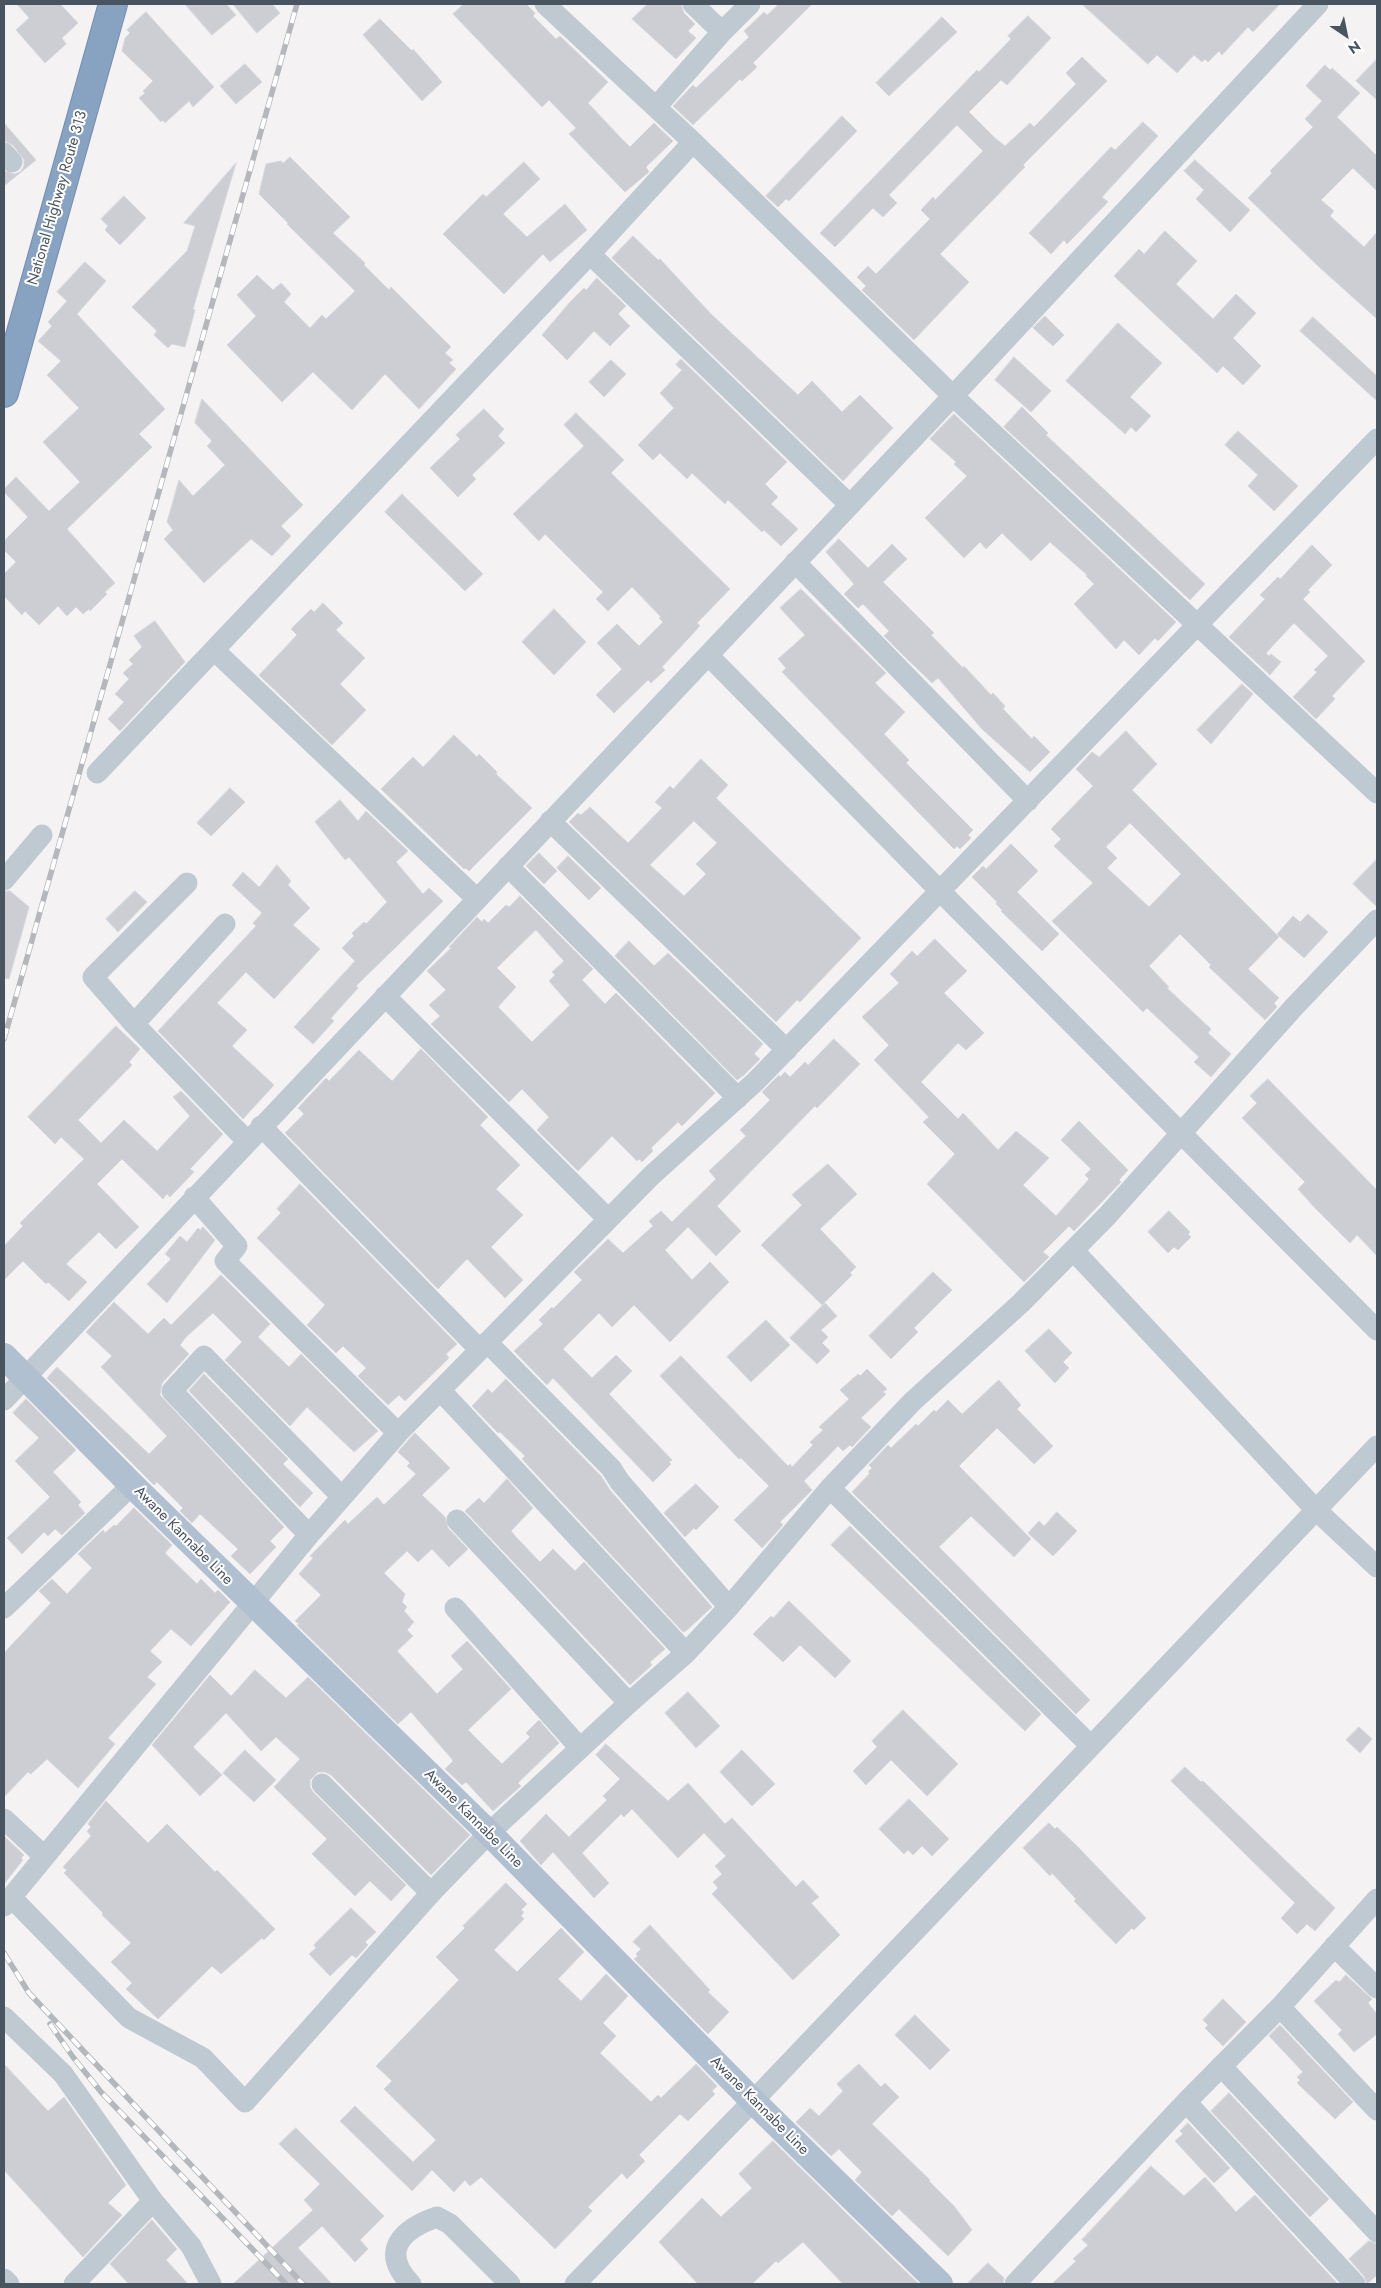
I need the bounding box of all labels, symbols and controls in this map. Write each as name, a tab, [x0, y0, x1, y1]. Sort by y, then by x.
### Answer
north arrow	[1321, 10, 1371, 60]
text: N	[1344, 36, 1365, 59]
street label: National Highway Route 313	[24, 109, 92, 287]
street label: Awane Kannabe Line	[130, 1483, 236, 1589]
street label: Awane Kannabe Line	[420, 1766, 526, 1872]
street label: Awane Kannabe Line	[706, 2053, 812, 2159]

